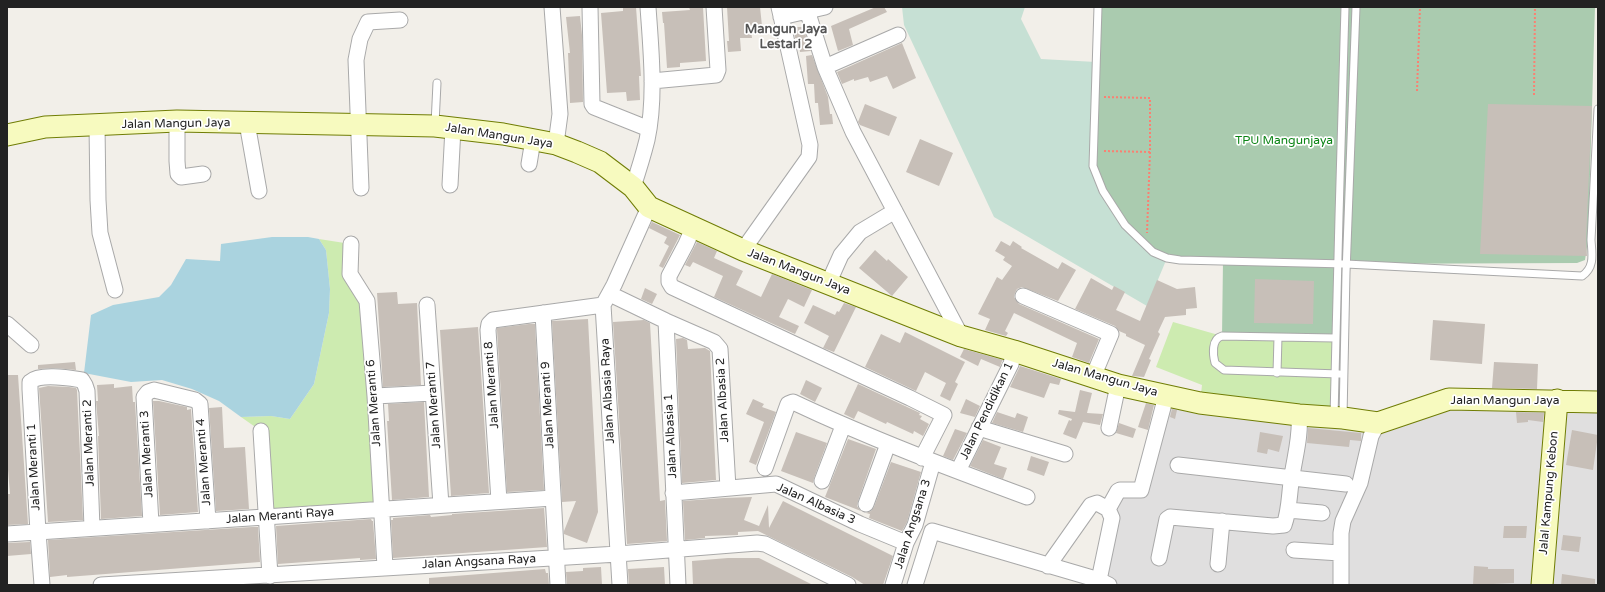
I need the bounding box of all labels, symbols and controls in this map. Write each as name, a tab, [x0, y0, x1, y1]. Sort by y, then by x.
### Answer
district label: Mangun Jaya Lestari 2	[745, 22, 827, 53]
street label: Jalan Mangun Jaya	[121, 116, 231, 132]
street label: Jalan Mangun Jaya	[444, 120, 554, 152]
park label: TPU Mangunjaya	[1235, 134, 1333, 148]
street label: Jalan Mangun Jaya	[746, 246, 852, 298]
street label: Jalan Albasia Raya	[598, 338, 618, 444]
street label: Jalan Meranti 8	[482, 341, 502, 429]
street label: Jalan Mangun Jaya	[1051, 356, 1159, 400]
street label: Jalan Albasia 2	[714, 357, 732, 443]
street label: Jalan Meranti 6	[364, 359, 384, 447]
street label: Jalan Pendidikan 1	[957, 360, 1017, 462]
street label: Jalan Meranti 7	[424, 361, 444, 449]
street label: Jalan Meranti 9	[539, 361, 557, 449]
street label: Jalan Albasia 1	[662, 393, 680, 479]
street label: Jalan Mangun Jaya	[1451, 394, 1559, 408]
street label: Jalan Meranti 2	[80, 399, 98, 487]
street label: Jalan Meranti 3	[138, 410, 156, 498]
street label: Jalan Meranti 4	[194, 418, 214, 506]
street label: Jalan Meranti 1	[25, 423, 43, 511]
street label: Jalal Kampung Kebon	[1536, 431, 1562, 555]
street label: Jalan Angsana 3	[892, 477, 934, 571]
street label: Jalan Albasia 3	[774, 480, 858, 528]
street label: Jalan Meranti Raya	[226, 505, 334, 527]
street label: Jalan Angsana Raya	[422, 552, 536, 572]

